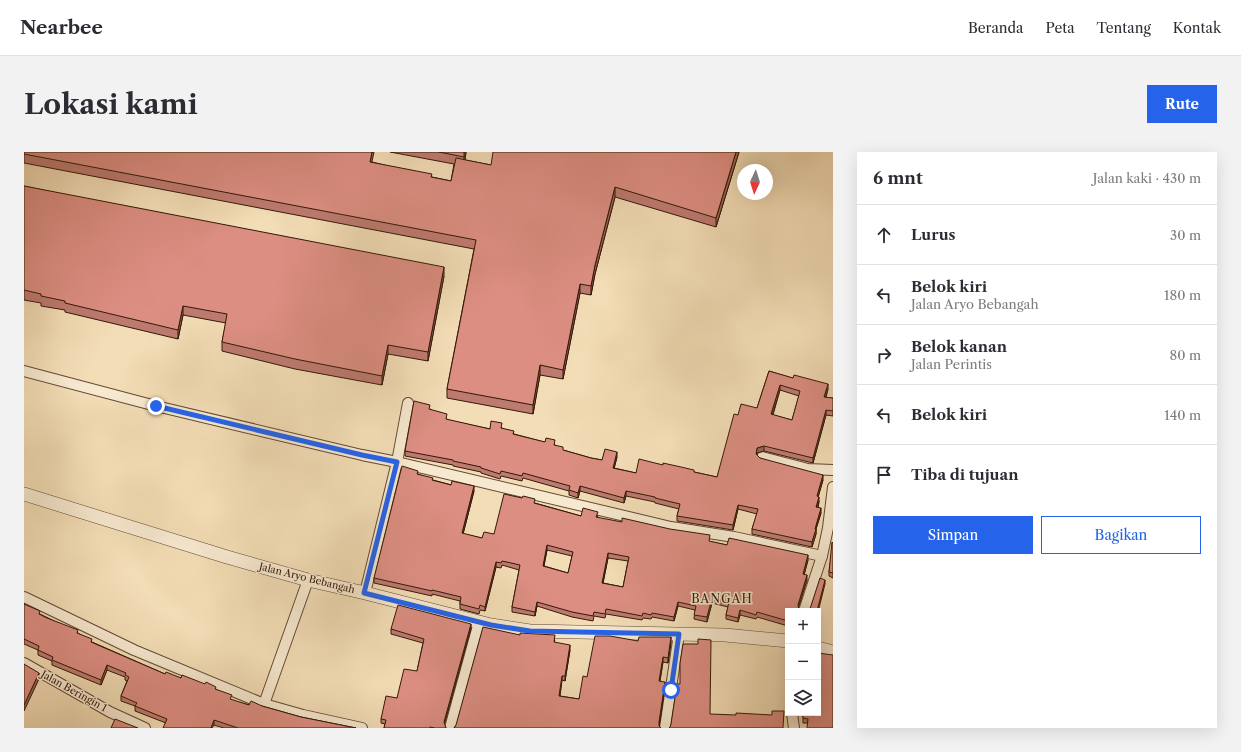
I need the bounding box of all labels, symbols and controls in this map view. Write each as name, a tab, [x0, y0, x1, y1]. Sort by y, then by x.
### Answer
text: Nearbee	[20, 16, 103, 39]
text: Beranda	[968, 19, 1024, 37]
text: Peta	[1046, 19, 1075, 37]
text: Tentang	[1097, 19, 1151, 37]
text: Kontak	[1173, 19, 1221, 37]
button: Rute	[1147, 85, 1217, 123]
text: Lokasi kami	[24, 87, 198, 121]
north arrow	[737, 164, 773, 200]
text: 6 mnt	[873, 168, 923, 188]
text: Jalan kaki · 430 m	[1093, 170, 1201, 186]
icon: ahead	[873, 224, 895, 246]
text: Lurus	[911, 225, 956, 244]
text: 30 m	[1170, 227, 1201, 243]
text: Belok kiri	[911, 277, 987, 296]
icon: left	[873, 284, 895, 306]
text: 180 m	[1164, 287, 1201, 303]
text: Jalan Aryo Bebangah	[911, 296, 1039, 312]
text: Belok kanan	[911, 337, 1007, 356]
icon: right	[873, 344, 895, 366]
text: 80 m	[1169, 347, 1201, 363]
text: Jalan Perintis	[911, 356, 992, 372]
route end	[147, 397, 165, 415]
icon: left	[873, 404, 895, 426]
text: Belok kiri	[911, 405, 987, 424]
text: 140 m	[1164, 407, 1201, 423]
icon: arrive	[873, 464, 895, 486]
text: Tiba di tujuan	[911, 465, 1019, 484]
button: Simpan	[873, 516, 1033, 554]
button: Bagikan	[1041, 516, 1201, 554]
street label: Jalan Aryo Bebangah	[256, 559, 357, 596]
district label: BANGAH	[691, 591, 753, 606]
map controls	[785, 608, 821, 716]
button: +	[785, 608, 821, 644]
button: −	[785, 644, 821, 680]
street label: Jalan Beringin 1	[37, 667, 110, 715]
button: layers	[785, 680, 821, 716]
route start	[662, 681, 680, 699]

